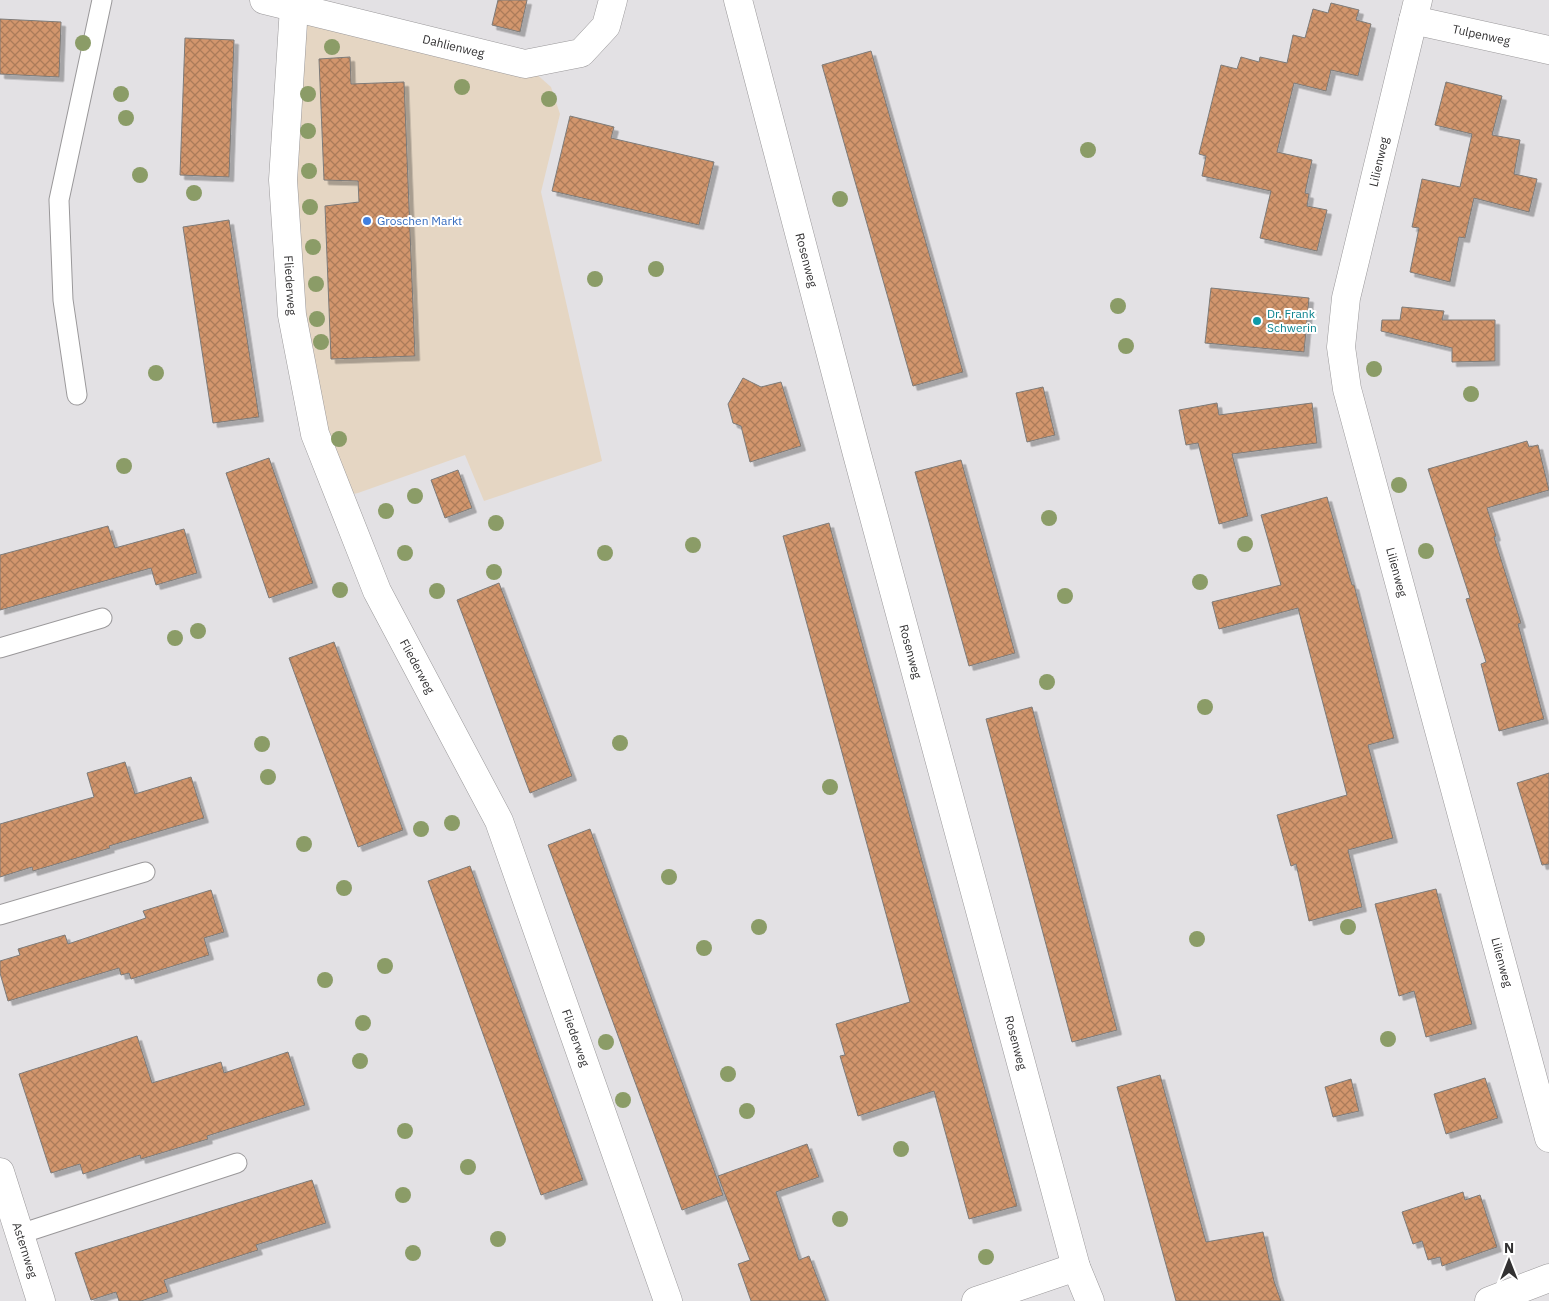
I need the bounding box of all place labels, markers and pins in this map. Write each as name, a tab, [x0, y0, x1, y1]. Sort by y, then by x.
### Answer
place label: Groschen Markt	[377, 213, 462, 228]
marker: Groschen Markt	[361, 215, 373, 227]
place label: Dr. Frank Schwerin	[1267, 306, 1317, 335]
marker: Dr. Frank Schwerin	[1251, 315, 1263, 327]

